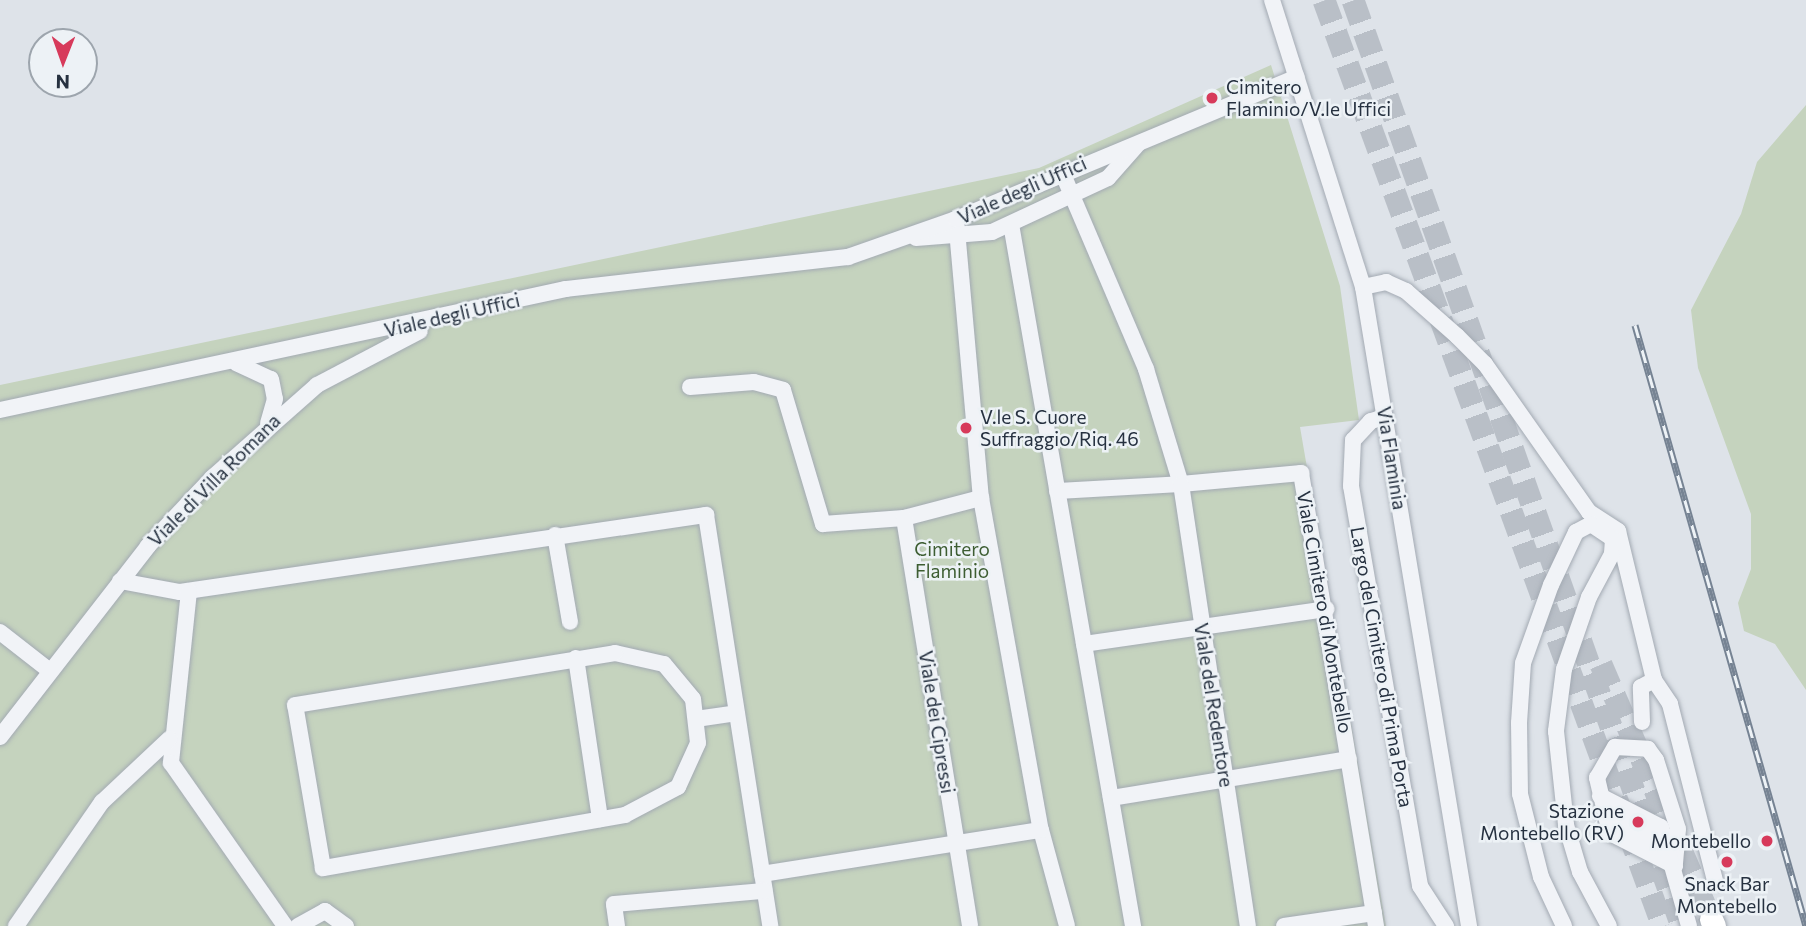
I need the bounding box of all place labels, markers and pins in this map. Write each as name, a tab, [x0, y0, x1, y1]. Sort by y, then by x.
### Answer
place label: Cimitero Flaminio/V.le Uffici	[1226, 76, 1391, 120]
marker: Cimitero Flaminio/V.le Uffici	[1204, 90, 1220, 106]
place label: V.le S. Cuore Suffraggio/Riq. 46	[980, 406, 1139, 450]
marker: V.le S. Cuore Suffraggio/Riq. 46	[958, 420, 974, 436]
place label: Stazione Montebello (RV)	[1480, 800, 1624, 844]
marker: Stazione Montebello (RV)	[1630, 814, 1646, 830]
place label: Montebello	[1651, 830, 1751, 852]
marker: Montebello	[1757, 831, 1777, 851]
marker: Snack Bar Montebello	[1719, 854, 1735, 870]
place label: Snack Bar Montebello	[1677, 873, 1777, 917]

